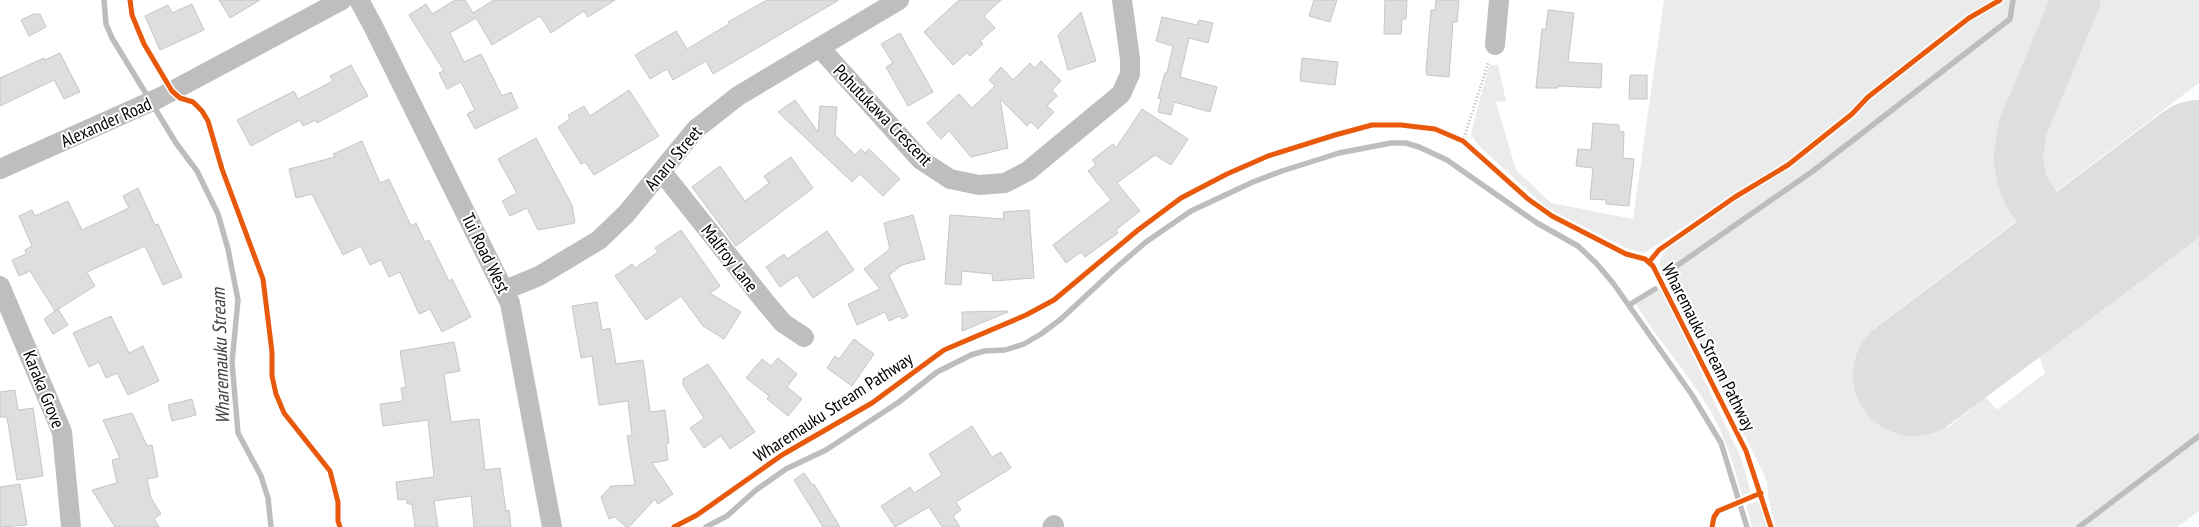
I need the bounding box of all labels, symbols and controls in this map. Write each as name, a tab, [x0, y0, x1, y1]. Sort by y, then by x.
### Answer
street label: Pohutukawa Crescent	[829, 59, 937, 171]
street label: Alexander Road	[57, 92, 155, 152]
street label: Anaru Street	[639, 121, 707, 195]
street label: Tui Road West	[457, 209, 515, 297]
street label: Malfroy Lane	[696, 219, 764, 297]
street label: Wharemauku Stream Pathway	[1657, 259, 1761, 435]
water label: Wharemauku Stream	[206, 286, 234, 424]
street label: Karaka Grove	[18, 347, 70, 431]
street label: Wharemauku Stream Pathway	[749, 347, 917, 467]

